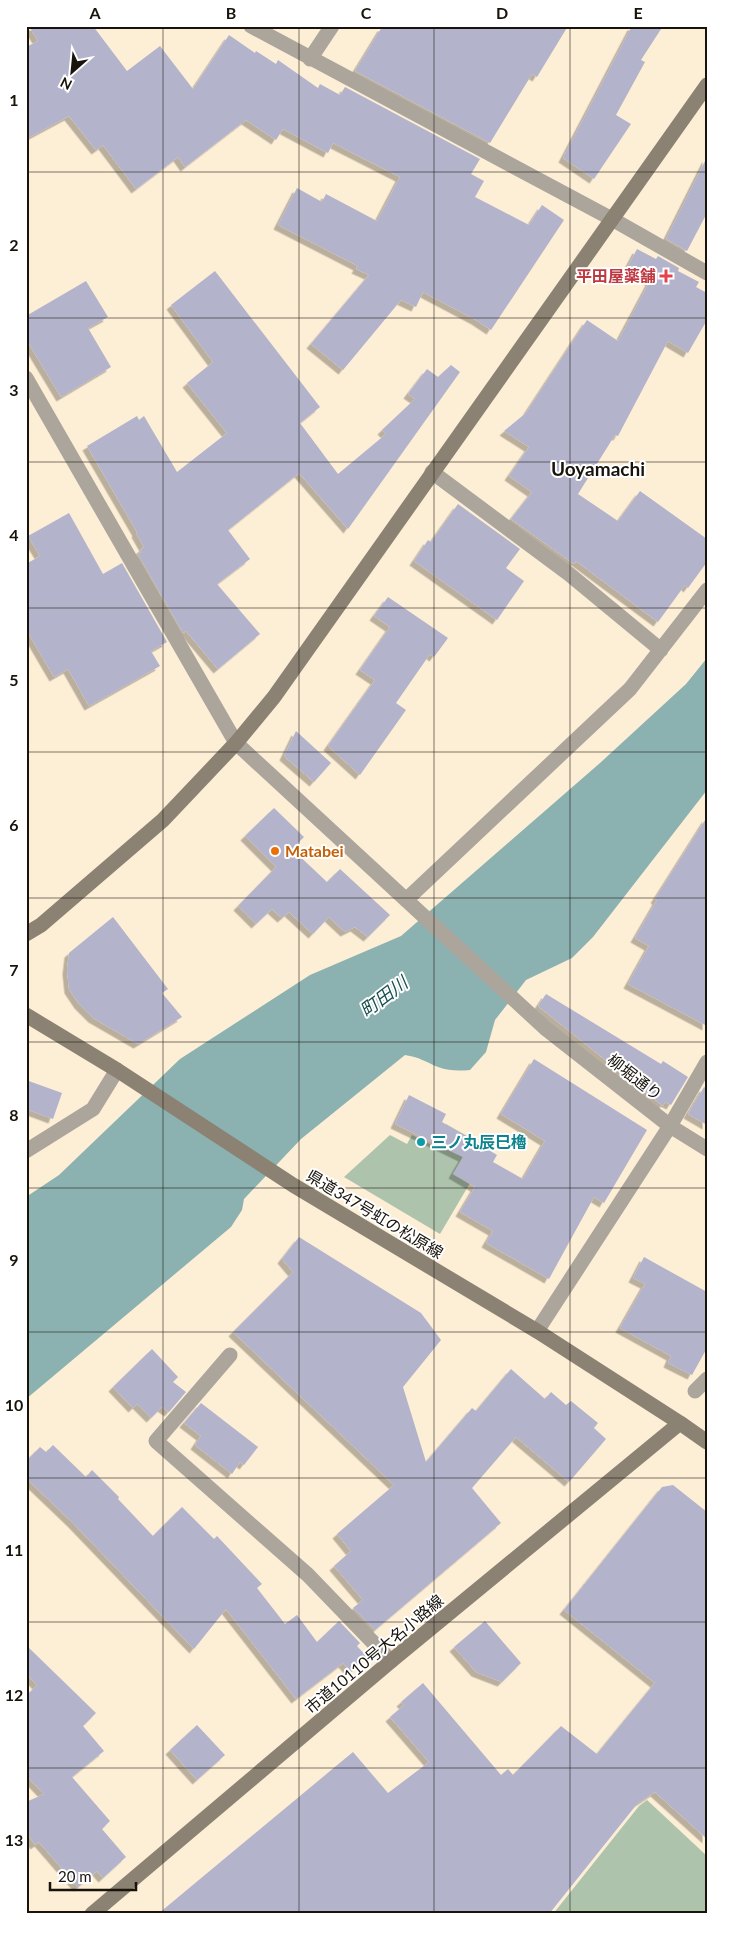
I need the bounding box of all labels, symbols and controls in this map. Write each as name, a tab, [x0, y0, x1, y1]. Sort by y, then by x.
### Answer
text: A	[88, 3, 101, 22]
text: B	[226, 3, 236, 22]
text: C	[361, 3, 372, 22]
text: D	[496, 3, 508, 22]
text: E	[633, 3, 643, 22]
north arrow	[48, 48, 98, 98]
text: N	[57, 74, 75, 94]
text: 1	[9, 90, 19, 109]
text: 2	[9, 235, 19, 254]
place label: 平田屋薬舗	[576, 266, 656, 285]
marker: 平田屋薬舗	[660, 270, 672, 282]
text: 3	[9, 380, 19, 399]
district label: Uoyamachi	[551, 457, 645, 480]
text: 4	[9, 525, 19, 544]
text: 5	[9, 670, 19, 689]
text: 6	[9, 815, 19, 834]
place label: Matabei	[285, 841, 344, 860]
marker: Matabei	[269, 845, 281, 857]
text: 7	[9, 960, 19, 979]
water label: 町田川	[355, 970, 413, 1021]
street label: 柳堀通り	[604, 1049, 666, 1104]
text: 8	[9, 1105, 19, 1124]
place label: 三ノ丸辰巳櫓	[431, 1132, 527, 1151]
marker: 三ノ丸辰巳櫓	[415, 1136, 427, 1148]
street label: 県道347号虹の松原線	[304, 1165, 447, 1262]
text: 9	[9, 1250, 19, 1269]
text: 10	[5, 1395, 23, 1414]
text: 11	[5, 1540, 23, 1559]
street label: 市道10110号大名小路線	[301, 1590, 447, 1717]
text: 12	[5, 1685, 23, 1704]
text: 13	[5, 1830, 23, 1849]
scale bar	[50, 1860, 136, 1892]
text: 20 m	[58, 1867, 92, 1885]

